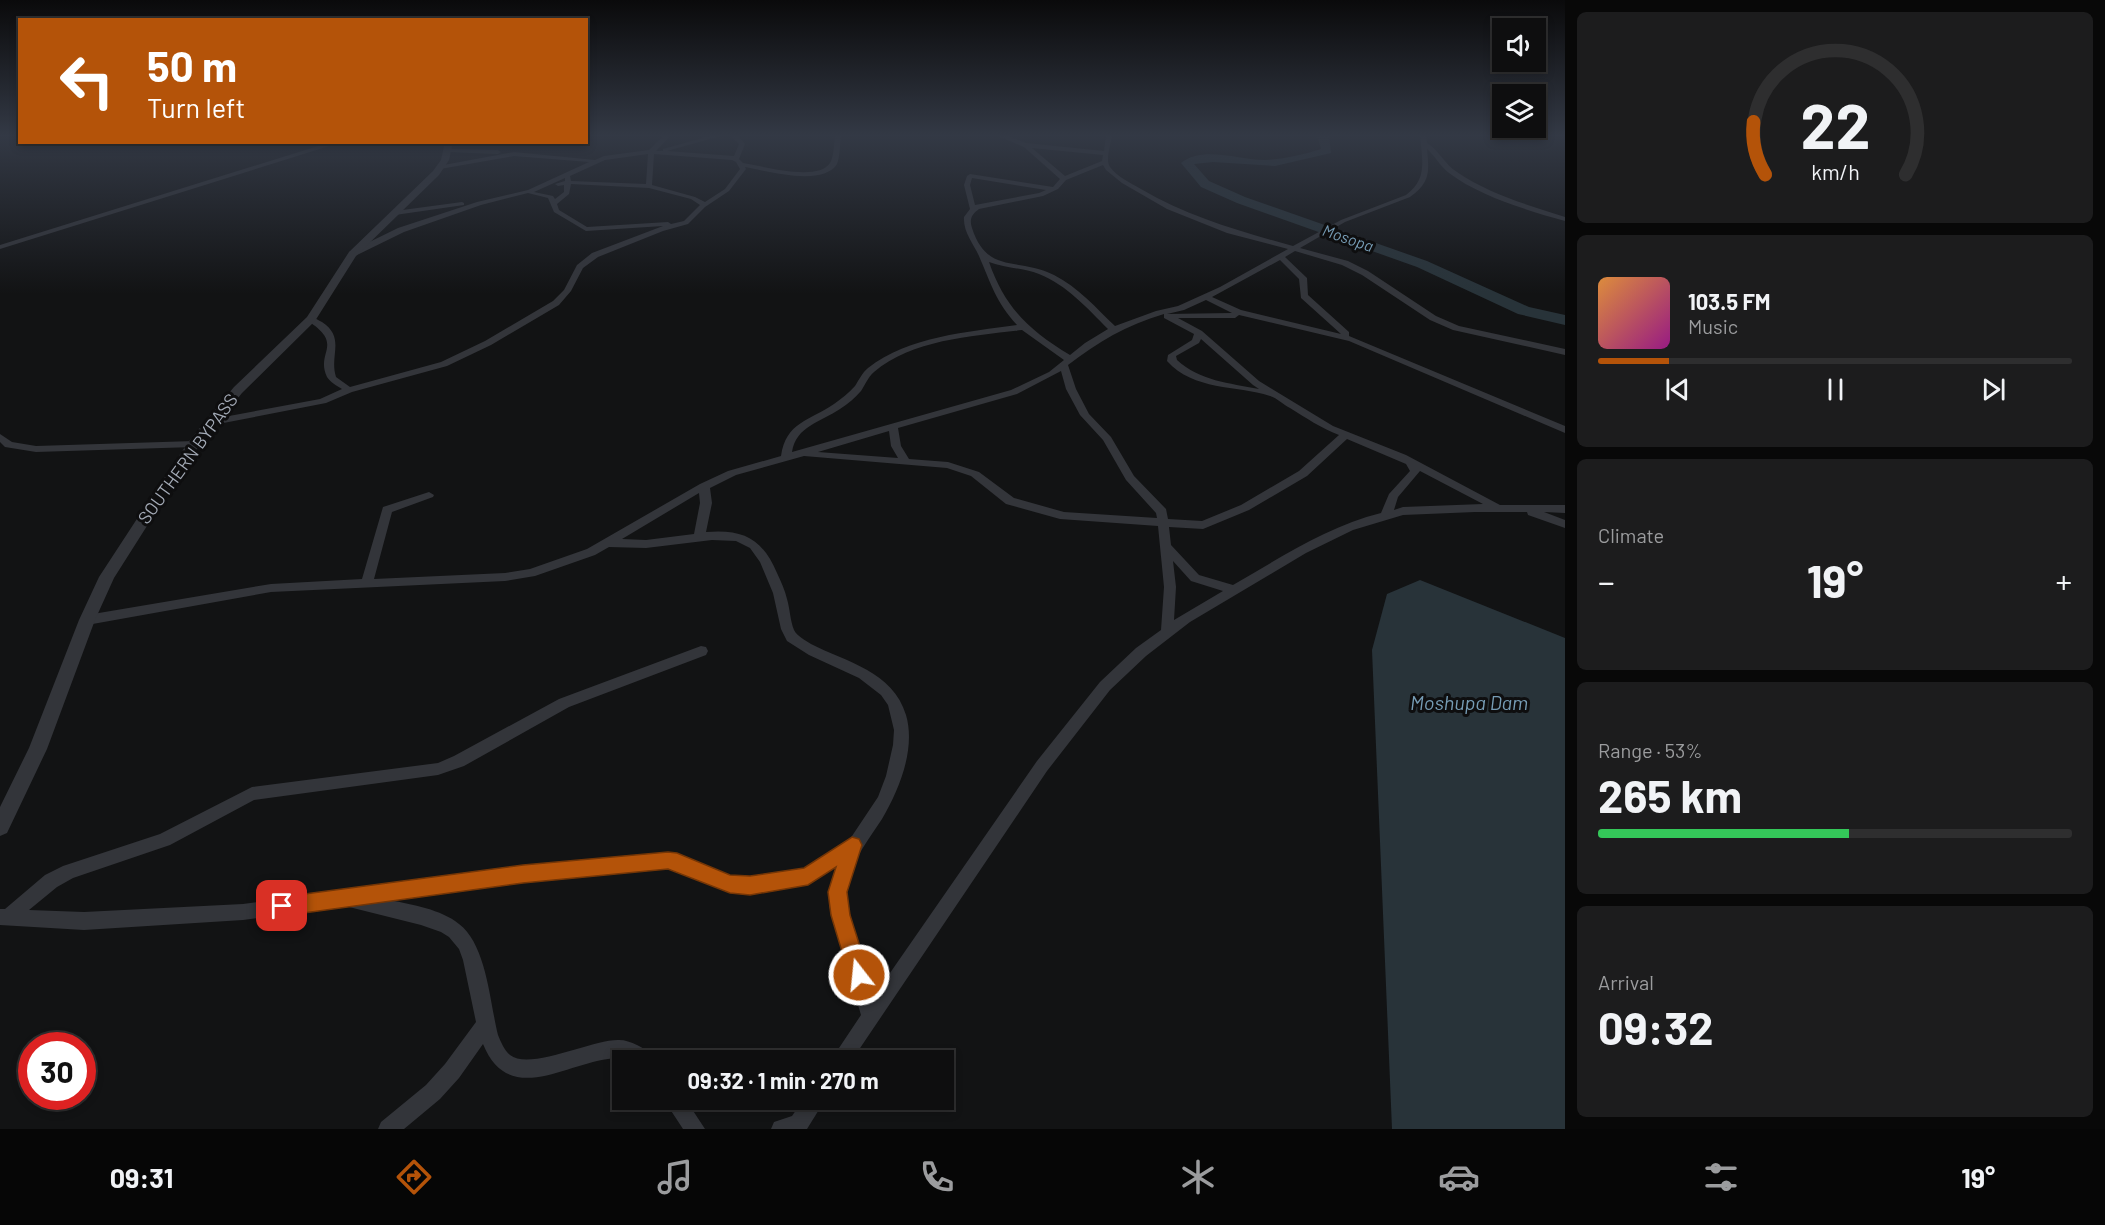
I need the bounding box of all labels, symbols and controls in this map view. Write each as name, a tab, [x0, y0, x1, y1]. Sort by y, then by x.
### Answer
map controls	[1492, 18, 1546, 138]
button: sound	[1492, 18, 1546, 72]
text: 50 m	[147, 40, 237, 90]
icon: left	[48, 42, 126, 120]
button: layers	[1492, 84, 1546, 138]
text: 22	[1800, 87, 1870, 161]
text: Turn left	[147, 91, 245, 123]
text: km/h	[1811, 159, 1859, 184]
water label: Mosopa	[1320, 220, 1376, 255]
text: 103.5 FM	[1688, 288, 1770, 314]
text: Music	[1688, 314, 1738, 338]
icon: previous	[1661, 373, 1694, 406]
icon: pause	[1819, 373, 1852, 406]
icon: next	[1977, 373, 2010, 406]
street label: SOUTHERN BYPASS	[133, 389, 242, 528]
text: Climate	[1598, 523, 1664, 547]
text: 19°	[1807, 553, 1863, 607]
text: −	[1598, 561, 1615, 601]
text: +	[2056, 561, 2072, 601]
water label: Moshupa Dam	[1410, 690, 1528, 714]
text: Range · 53%	[1598, 738, 1702, 762]
text: 265 km	[1598, 768, 1742, 822]
pin	[256, 880, 307, 931]
icon: arrive	[265, 889, 298, 922]
position arrow	[827, 943, 891, 1007]
text: Arrival	[1598, 970, 1654, 994]
text: 09:32	[1598, 1000, 1713, 1054]
speed limit sign: 30	[18, 1032, 96, 1110]
text: 09:32 · 1 min · 270 m	[687, 1067, 879, 1093]
icon: directions	[393, 1156, 435, 1198]
icon: music	[654, 1156, 696, 1198]
icon: phone	[916, 1156, 958, 1198]
icon: climate	[1177, 1156, 1219, 1198]
icon: car	[1438, 1156, 1480, 1198]
icon: filters	[1700, 1156, 1742, 1198]
text: 09:31	[110, 1161, 173, 1193]
text: 19°	[1961, 1161, 1995, 1193]

